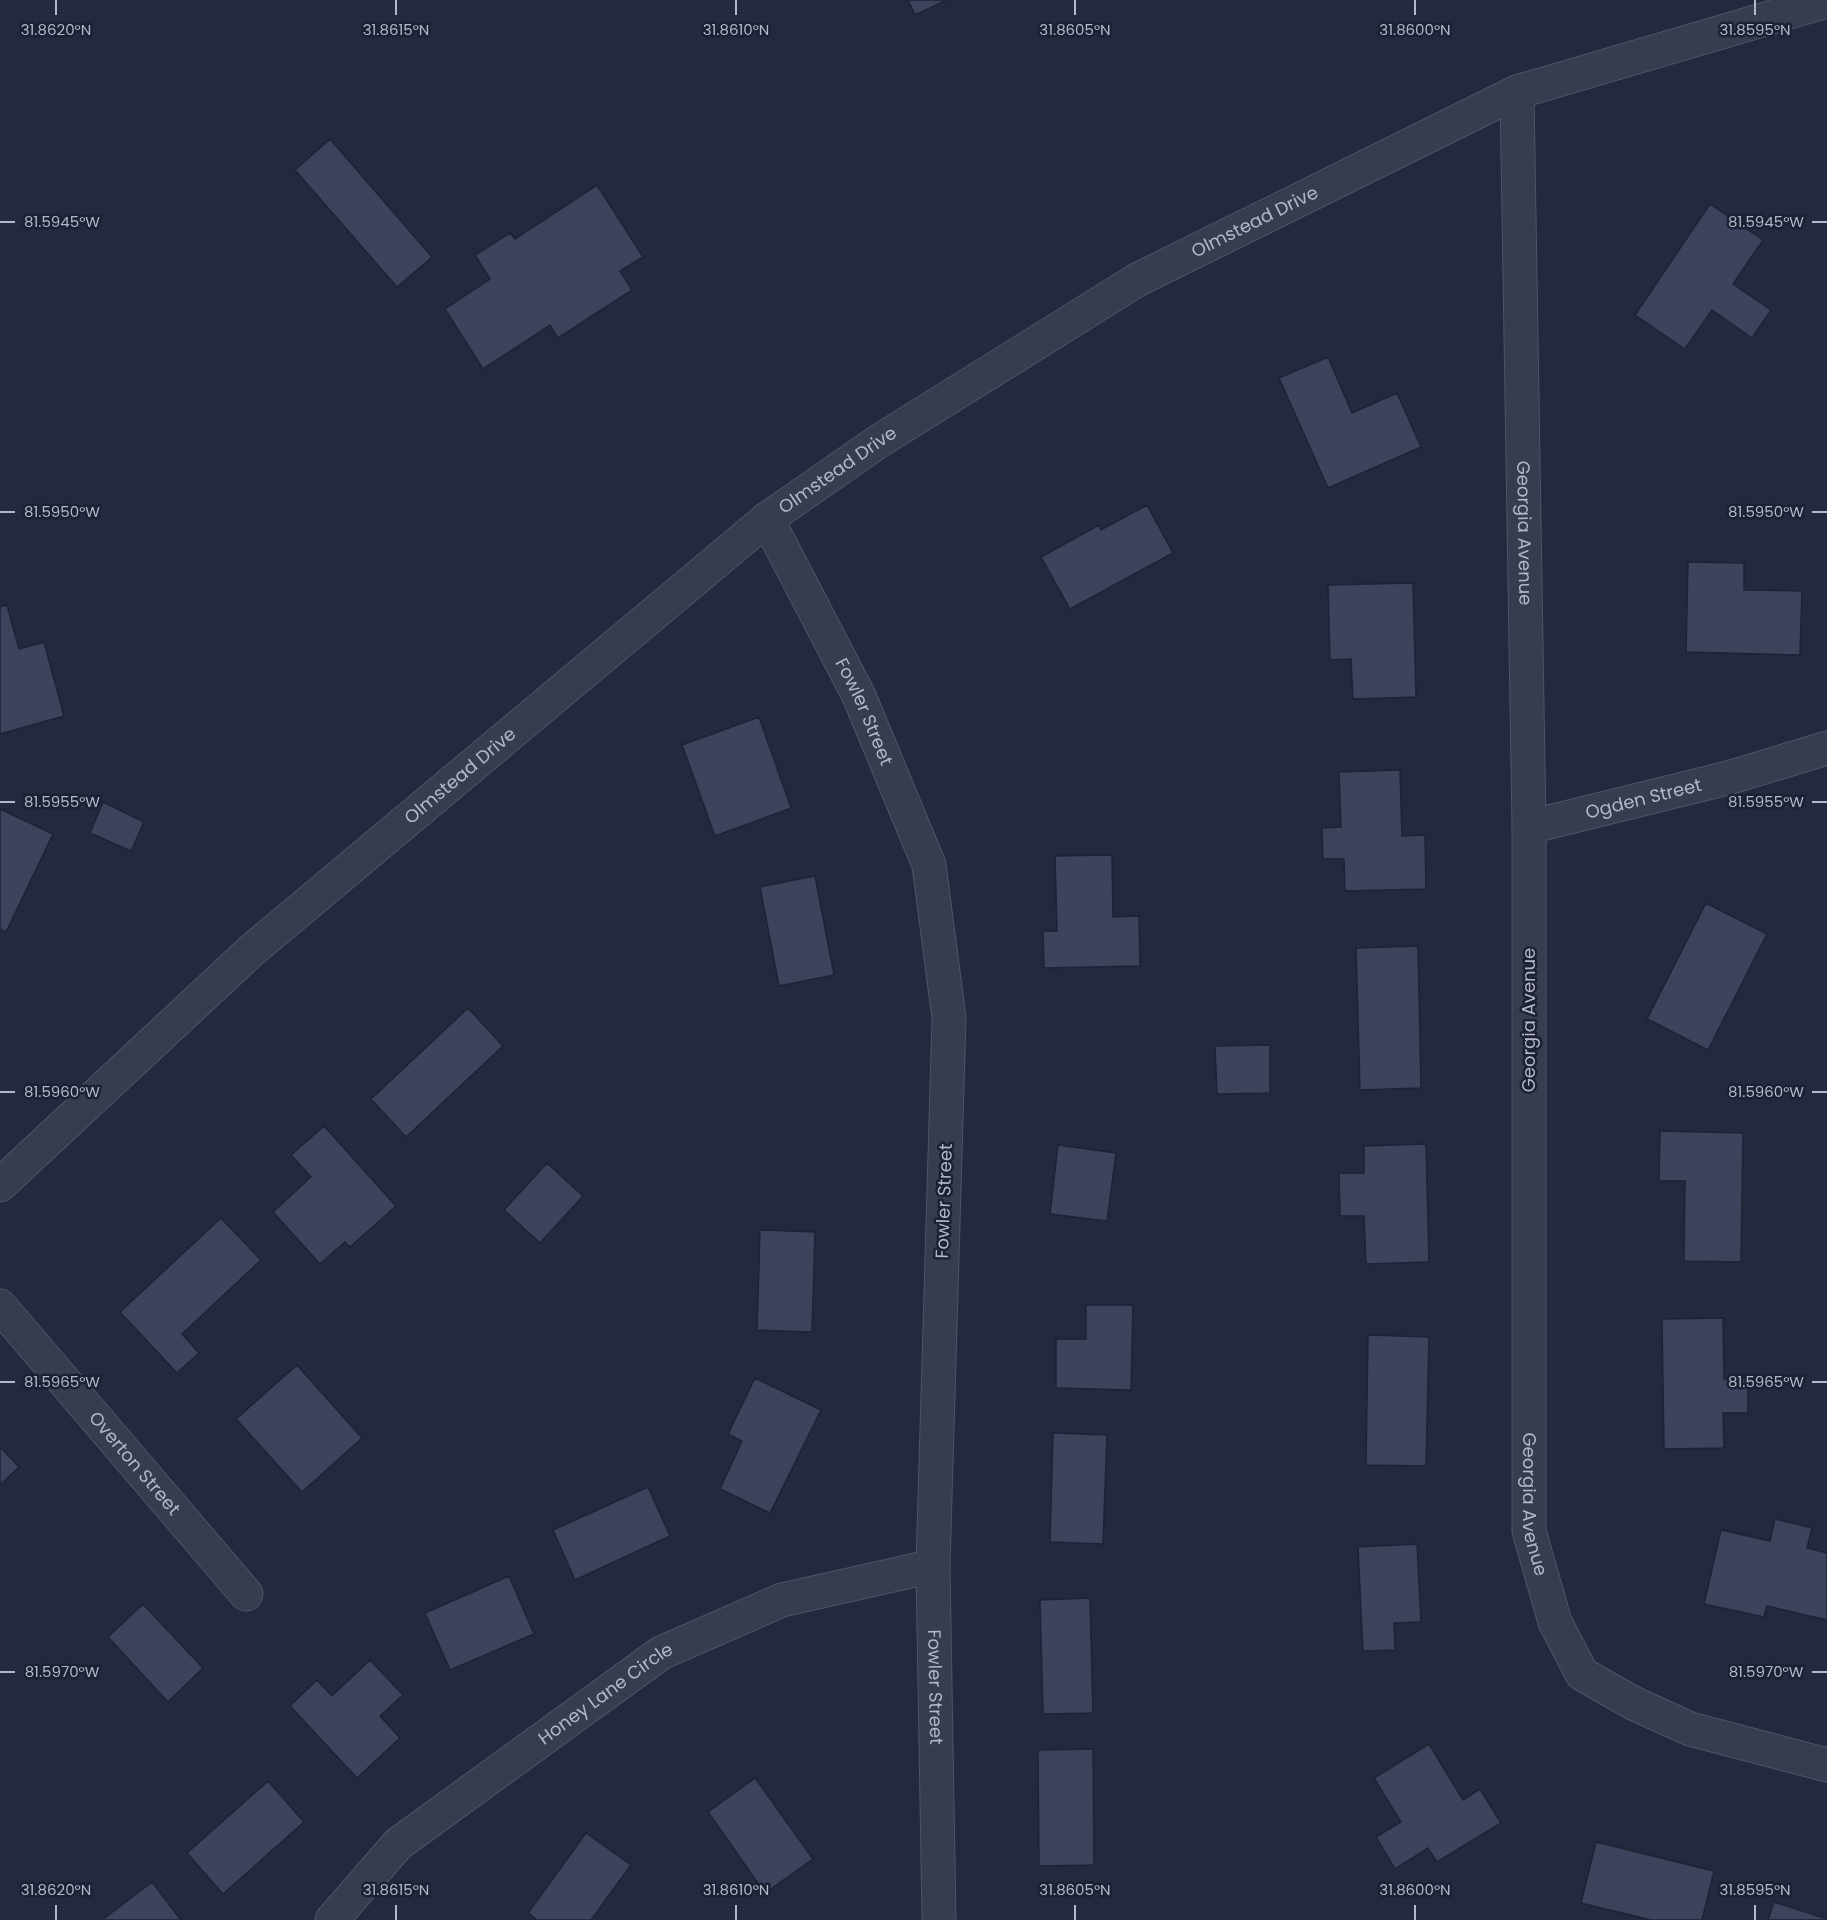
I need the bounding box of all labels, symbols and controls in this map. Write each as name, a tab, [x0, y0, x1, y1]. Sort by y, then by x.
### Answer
text: 31.8620°N	[21, 19, 91, 40]
text: 31.8615°N	[363, 19, 429, 40]
text: 31.8610°N	[703, 19, 769, 40]
text: 31.8605°N	[1039, 19, 1111, 40]
text: 31.8600°N	[1379, 19, 1451, 40]
text: 31.8595°N	[1719, 19, 1791, 40]
street label: Olmstead Drive	[1187, 179, 1322, 263]
text: 81.5945°W	[24, 211, 100, 232]
text: 81.5945°W	[1728, 211, 1804, 232]
street label: Olmstead Drive	[773, 420, 901, 519]
street label: Georgia Avenue	[1511, 460, 1538, 605]
text: 81.5950°W	[24, 501, 100, 522]
text: 81.5950°W	[1728, 501, 1804, 522]
street label: Fowler Street	[829, 654, 899, 769]
street label: Olmstead Drive	[399, 721, 521, 829]
street label: Ogden Street	[1583, 772, 1704, 825]
text: 81.5955°W	[24, 791, 100, 812]
text: 81.5955°W	[1728, 791, 1804, 812]
street label: Georgia Avenue	[1516, 948, 1541, 1092]
text: 81.5960°W	[24, 1081, 100, 1102]
text: 81.5960°W	[1728, 1081, 1804, 1102]
street label: Fowler Street	[929, 1143, 958, 1259]
text: 81.5965°W	[24, 1371, 100, 1392]
text: 81.5965°W	[1728, 1371, 1804, 1392]
street label: Overton Street	[83, 1406, 186, 1520]
street label: Georgia Avenue	[1517, 1433, 1554, 1579]
street label: Fowler Street	[922, 1629, 949, 1745]
street label: Honey Lane Circle	[533, 1636, 677, 1750]
text: 81.5970°W	[25, 1661, 100, 1682]
text: 81.5970°W	[1729, 1661, 1804, 1682]
text: 31.8620°N	[21, 1879, 91, 1900]
text: 31.8615°N	[363, 1879, 429, 1900]
text: 31.8610°N	[703, 1879, 769, 1900]
text: 31.8605°N	[1039, 1879, 1111, 1900]
text: 31.8600°N	[1379, 1879, 1451, 1900]
text: 31.8595°N	[1719, 1879, 1791, 1900]

